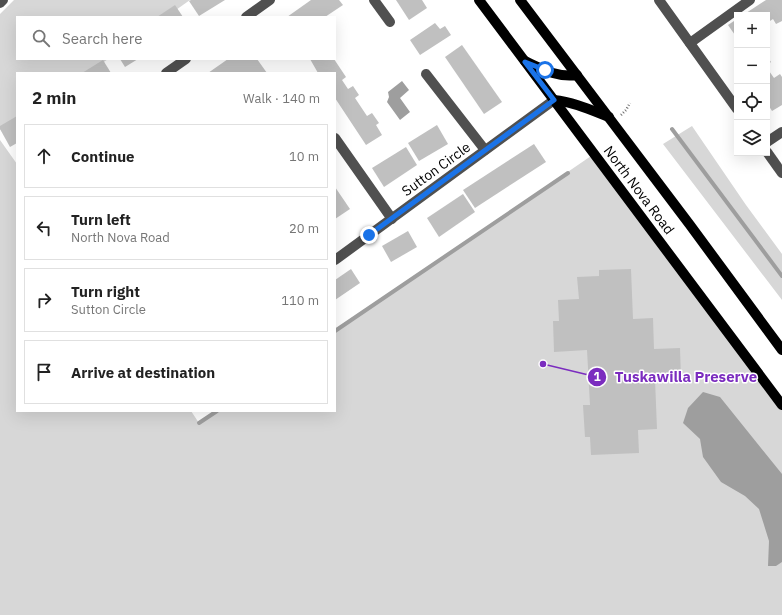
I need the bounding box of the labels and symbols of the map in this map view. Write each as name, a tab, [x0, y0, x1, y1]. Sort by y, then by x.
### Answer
route start	[536, 61, 554, 79]
street label: Sutton Circle	[398, 138, 474, 200]
street label: North Nova Road	[600, 142, 678, 238]
route end	[360, 226, 378, 244]
callout: Tuskawilla Preserve	[587, 363, 766, 390]
text: Tuskawilla Preserve	[615, 367, 757, 386]
text: 1	[593, 369, 601, 384]

